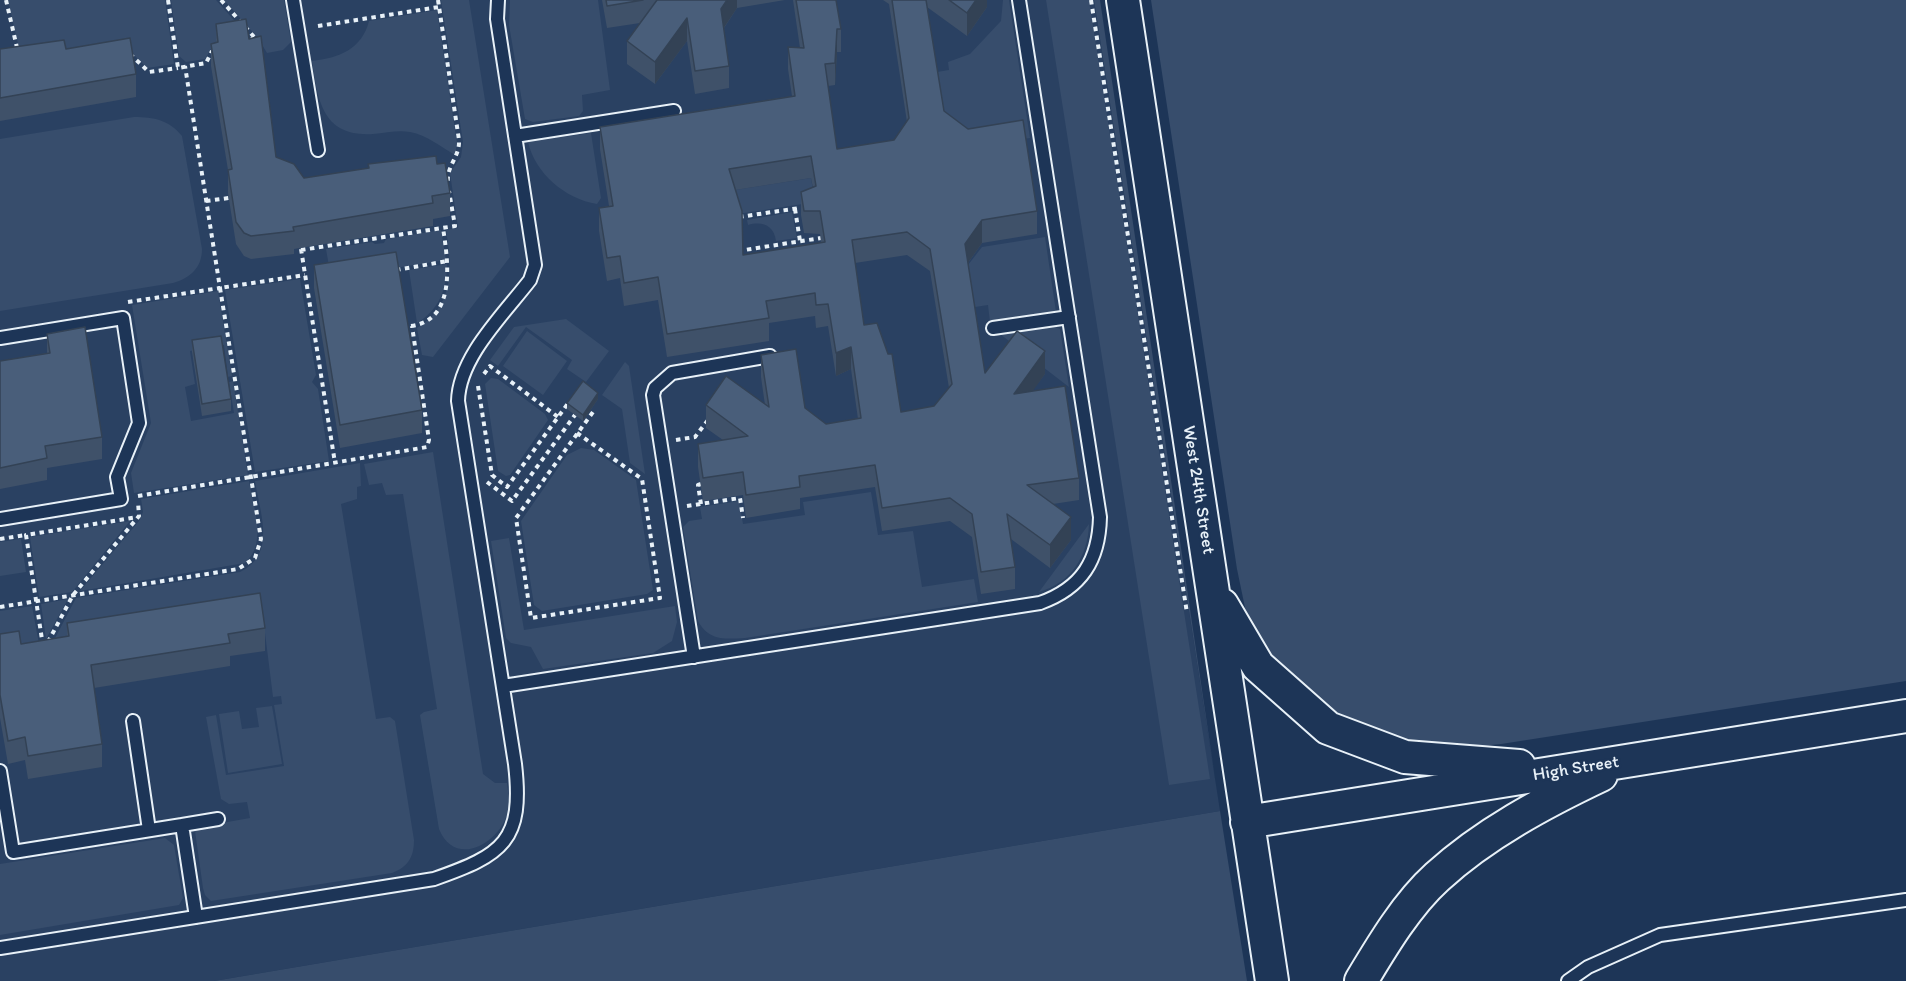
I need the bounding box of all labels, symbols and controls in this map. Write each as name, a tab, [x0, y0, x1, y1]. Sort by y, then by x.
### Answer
street label: West 24th Street	[1177, 424, 1219, 556]
street label: High Street	[1531, 752, 1621, 786]

